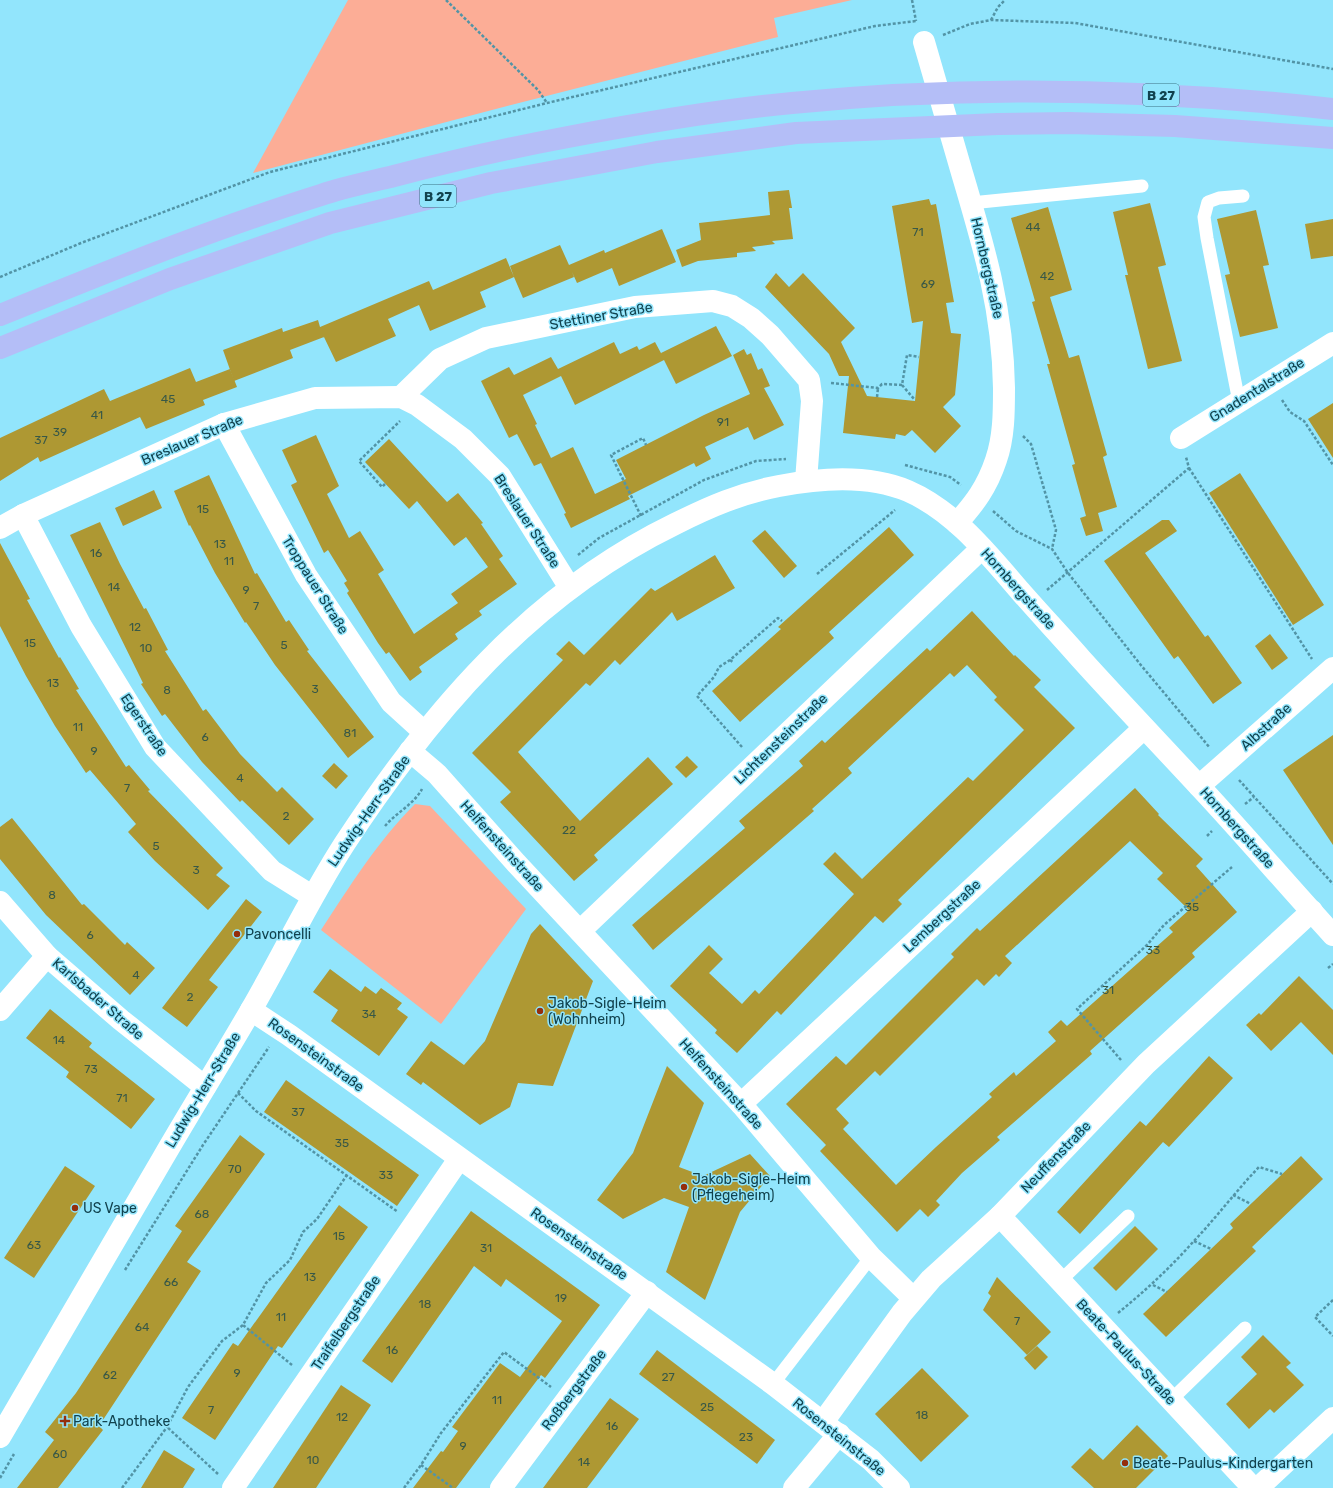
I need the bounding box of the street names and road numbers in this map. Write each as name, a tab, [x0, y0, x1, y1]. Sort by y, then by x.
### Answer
road number: B 27	[1143, 84, 1179, 106]
road number: B 27	[420, 185, 456, 207]
street label: Hornbergstraße	[967, 216, 1007, 320]
street label: Stettiner Straße	[548, 299, 654, 333]
street label: Gnadentalstraße	[1206, 354, 1308, 426]
street label: Breslauer Straße	[139, 411, 245, 469]
street label: Breslauer Straße	[490, 471, 564, 571]
street label: Troppauer Straße	[278, 533, 352, 637]
street label: Hornbergstraße	[977, 545, 1059, 633]
street label: Lichtensteinstraße	[731, 690, 831, 788]
street label: Egerstraße	[117, 691, 171, 760]
street label: Albstraße	[1237, 700, 1295, 754]
street label: Ludwig-Herr-Straße	[324, 752, 414, 870]
street label: Hornbergstraße	[1196, 784, 1278, 872]
street label: Helfensteinstraße	[457, 797, 547, 895]
street label: Lembergstraße	[900, 876, 984, 956]
street label: Karlsbader Straße	[49, 955, 147, 1043]
street label: Rosensteinstraße	[265, 1014, 367, 1096]
street label: Ludwig-Herr-Straße	[162, 1029, 244, 1151]
street label: Helfensteinstraße	[676, 1035, 766, 1133]
street label: Neuffenstraße	[1017, 1117, 1095, 1197]
street label: Rosensteinstraße	[527, 1204, 631, 1284]
street label: Traifelbergstraße	[308, 1272, 384, 1374]
street label: Beate-Paulus-Straße	[1073, 1296, 1180, 1409]
street label: Roßbergstraße	[538, 1346, 610, 1434]
street label: Rosensteinstraße	[789, 1394, 889, 1480]

